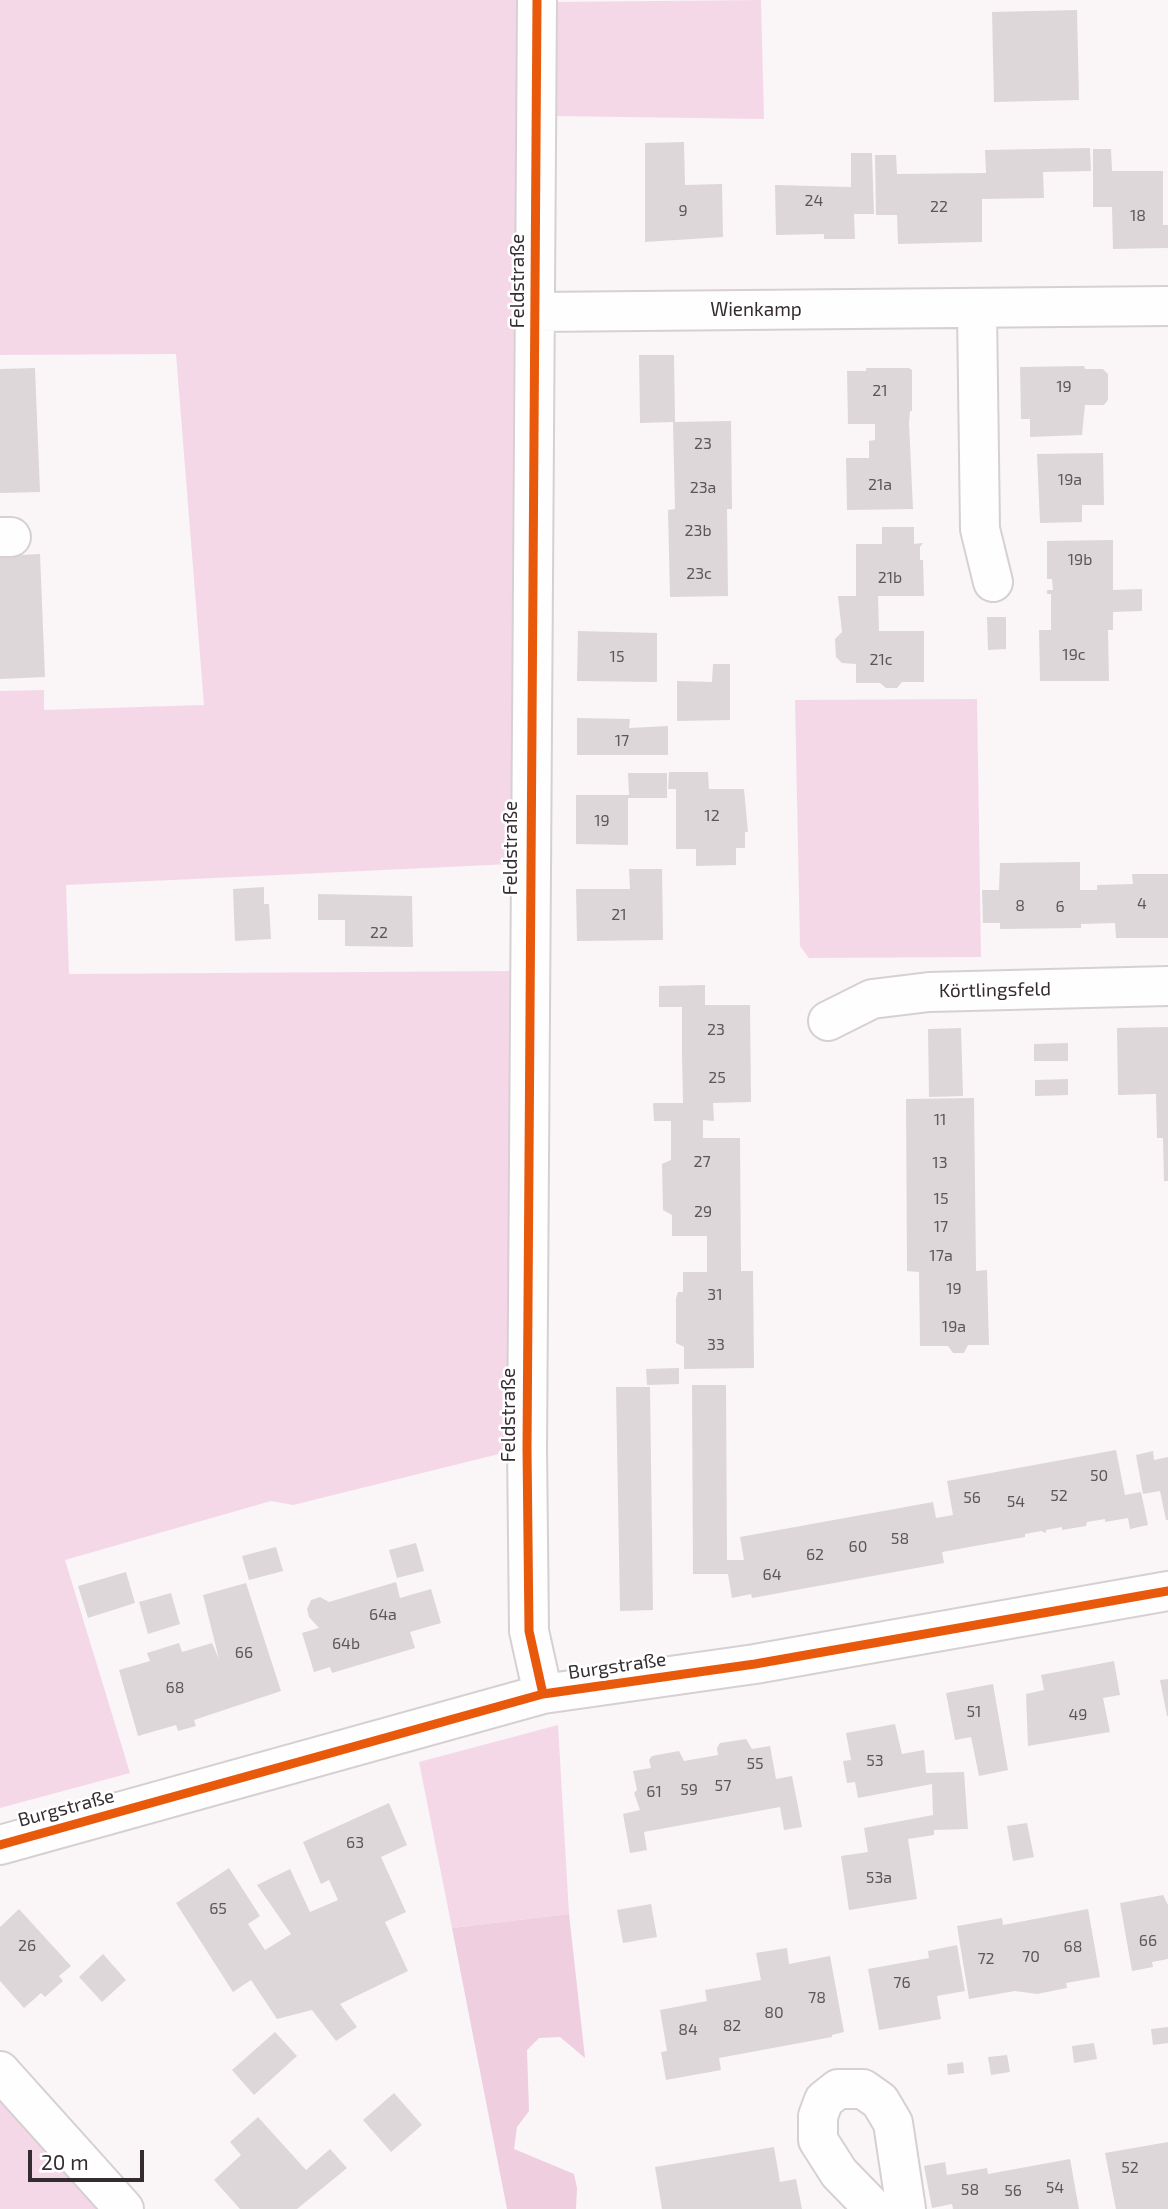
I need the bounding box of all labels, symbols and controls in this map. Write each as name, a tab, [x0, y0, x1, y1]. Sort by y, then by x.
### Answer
house number: 24	[805, 191, 823, 211]
house number: 22	[930, 197, 948, 217]
house number: 9	[678, 201, 688, 221]
house number: 18	[1130, 206, 1146, 226]
street label: Feldstraße	[507, 234, 529, 328]
street label: Wienkamp	[710, 299, 802, 321]
house number: 19	[1056, 377, 1072, 397]
house number: 21	[872, 381, 888, 401]
house number: 23	[694, 434, 712, 454]
house number: 19a	[1058, 470, 1082, 490]
house number: 21a	[868, 475, 892, 495]
house number: 23a	[690, 478, 716, 498]
house number: 23b	[684, 521, 712, 541]
house number: 19b	[1068, 550, 1092, 570]
house number: 23c	[686, 564, 712, 584]
house number: 21b	[878, 568, 902, 588]
house number: 19c	[1062, 645, 1086, 665]
house number: 15	[610, 647, 624, 667]
house number: 21c	[869, 650, 893, 670]
house number: 17	[615, 731, 629, 751]
street label: Feldstraße	[500, 801, 522, 895]
house number: 12	[704, 806, 720, 826]
house number: 19	[594, 811, 610, 831]
house number: 4	[1137, 894, 1147, 914]
house number: 8	[1015, 896, 1025, 916]
house number: 6	[1055, 897, 1065, 917]
house number: 21	[611, 905, 627, 925]
house number: 22	[370, 923, 388, 943]
street label: Körtlingsfeld	[939, 978, 1051, 1002]
house number: 23	[707, 1020, 725, 1040]
house number: 25	[708, 1068, 726, 1088]
house number: 11	[934, 1110, 946, 1130]
house number: 27	[693, 1152, 711, 1172]
house number: 13	[932, 1153, 948, 1173]
house number: 15	[934, 1189, 948, 1209]
house number: 29	[694, 1202, 712, 1222]
house number: 17	[934, 1217, 948, 1237]
house number: 17a	[929, 1246, 953, 1266]
house number: 19	[946, 1279, 962, 1299]
house number: 31	[707, 1285, 723, 1305]
house number: 19a	[942, 1317, 966, 1337]
house number: 33	[707, 1335, 725, 1355]
street label: Feldstraße	[498, 1368, 520, 1462]
house number: 50	[1090, 1466, 1108, 1486]
house number: 52	[1050, 1486, 1068, 1506]
house number: 56	[963, 1488, 981, 1508]
house number: 54	[1007, 1492, 1025, 1512]
house number: 58	[891, 1529, 909, 1549]
house number: 60	[849, 1537, 867, 1557]
house number: 62	[806, 1545, 824, 1565]
house number: 64	[763, 1565, 781, 1585]
house number: 64a	[369, 1605, 397, 1625]
house number: 64b	[332, 1634, 360, 1654]
house number: 66	[235, 1643, 253, 1663]
street label: Burgstraße	[567, 1648, 667, 1684]
house number: 68	[166, 1678, 184, 1698]
house number: 51	[967, 1702, 981, 1722]
house number: 49	[1069, 1705, 1087, 1725]
house number: 53	[866, 1751, 884, 1771]
house number: 55	[746, 1754, 764, 1774]
house number: 57	[715, 1776, 731, 1796]
house number: 59	[680, 1780, 698, 1800]
house number: 61	[646, 1782, 662, 1802]
street label: Burgstraße	[15, 1784, 117, 1832]
house number: 63	[346, 1833, 364, 1853]
house number: 53a	[866, 1868, 892, 1888]
house number: 65	[209, 1899, 227, 1919]
house number: 66	[1139, 1931, 1157, 1951]
house number: 26	[18, 1936, 36, 1956]
house number: 68	[1064, 1937, 1082, 1957]
house number: 70	[1022, 1947, 1040, 1967]
house number: 72	[977, 1949, 995, 1969]
house number: 76	[893, 1973, 911, 1993]
house number: 78	[808, 1988, 826, 2008]
house number: 80	[764, 2003, 784, 2023]
house number: 82	[723, 2016, 741, 2036]
house number: 84	[678, 2020, 698, 2040]
scale bar	[32, 2136, 147, 2180]
text: 20 m	[41, 2149, 89, 2174]
house number: 52	[1121, 2158, 1139, 2178]
house number: 54	[1046, 2178, 1064, 2198]
house number: 58	[961, 2180, 979, 2200]
house number: 56	[1004, 2181, 1022, 2201]

